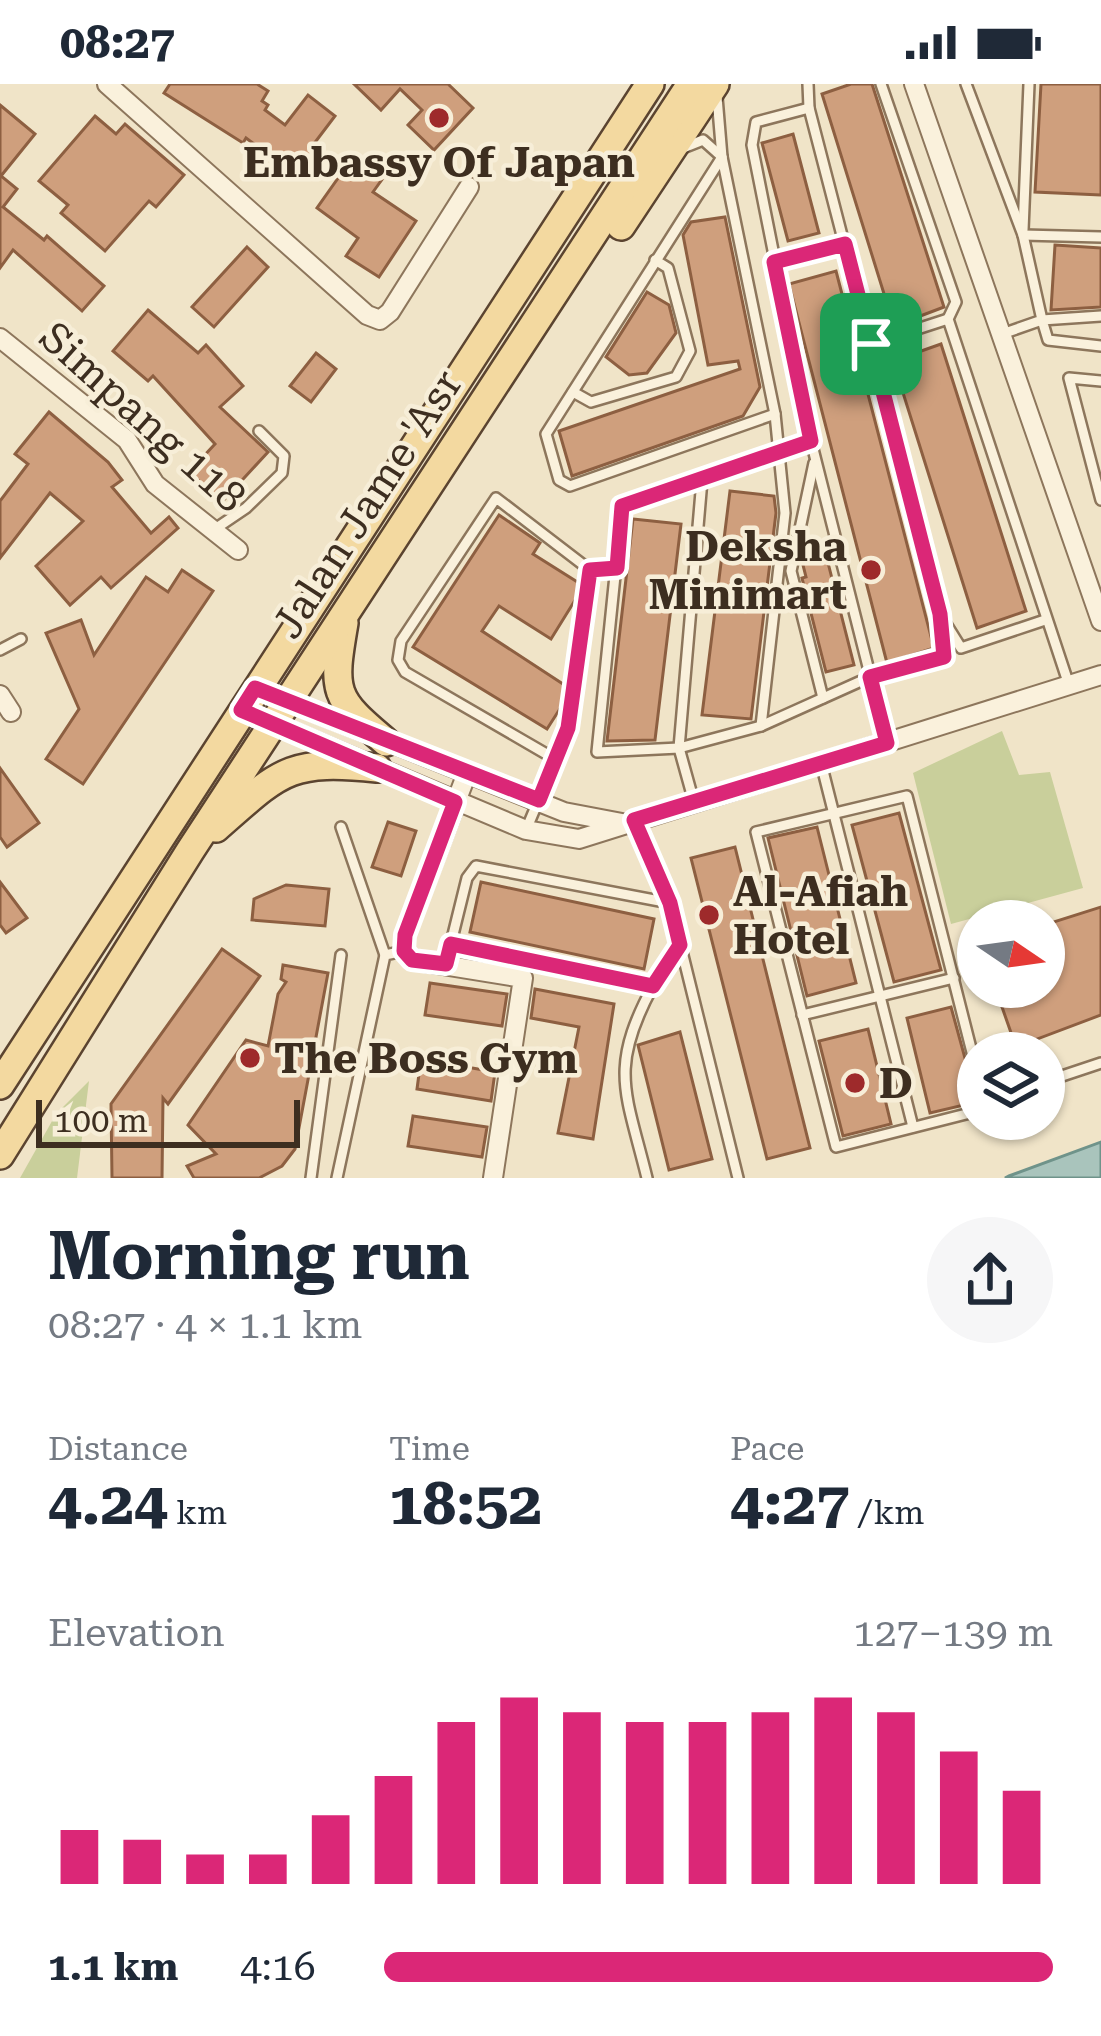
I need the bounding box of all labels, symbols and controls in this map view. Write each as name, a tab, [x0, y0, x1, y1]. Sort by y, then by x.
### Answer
text: 08:27	[60, 16, 175, 69]
marker: Embassy Of Japan	[426, 105, 452, 131]
place label: Embassy Of Japan	[243, 138, 635, 187]
pin	[820, 293, 922, 395]
icon: arrive	[838, 311, 904, 377]
street label: Simpang 118	[30, 312, 256, 522]
street label: Jalan Jame 'Asr	[262, 361, 472, 647]
place label: Deksha Minimart	[649, 522, 847, 619]
marker: Deksha Minimart	[858, 557, 884, 583]
place label: Al-Afiah Hotel	[733, 867, 908, 964]
north arrow	[957, 900, 1065, 1008]
map controls	[957, 900, 1065, 1140]
marker: Al-Afiah Hotel	[696, 902, 722, 928]
button: layers	[957, 1032, 1065, 1140]
place label: The Boss Gym	[274, 1034, 578, 1083]
marker: The Boss Gym	[237, 1045, 263, 1071]
place label: D	[879, 1059, 913, 1108]
marker: D	[842, 1070, 868, 1096]
scale bar	[36, 1094, 300, 1147]
text: 100 m	[54, 1101, 148, 1140]
button: share	[927, 1217, 1053, 1343]
text: Morning run	[48, 1218, 470, 1295]
text: 08:27 · 4 × 1.1 km	[48, 1302, 362, 1348]
text: Distance	[48, 1429, 188, 1468]
text: Time	[389, 1429, 470, 1468]
text: Pace	[730, 1429, 804, 1468]
text: 4.24	[48, 1468, 168, 1539]
text: 18:52	[389, 1468, 542, 1539]
text: 4:27	[730, 1468, 850, 1539]
text: km	[168, 1493, 227, 1532]
text: /km	[850, 1493, 924, 1532]
text: Elevation	[48, 1610, 225, 1656]
text: 127–139 m	[853, 1610, 1053, 1656]
text: 1.1 km	[48, 1944, 178, 1990]
text: 4:16	[240, 1944, 316, 1990]

